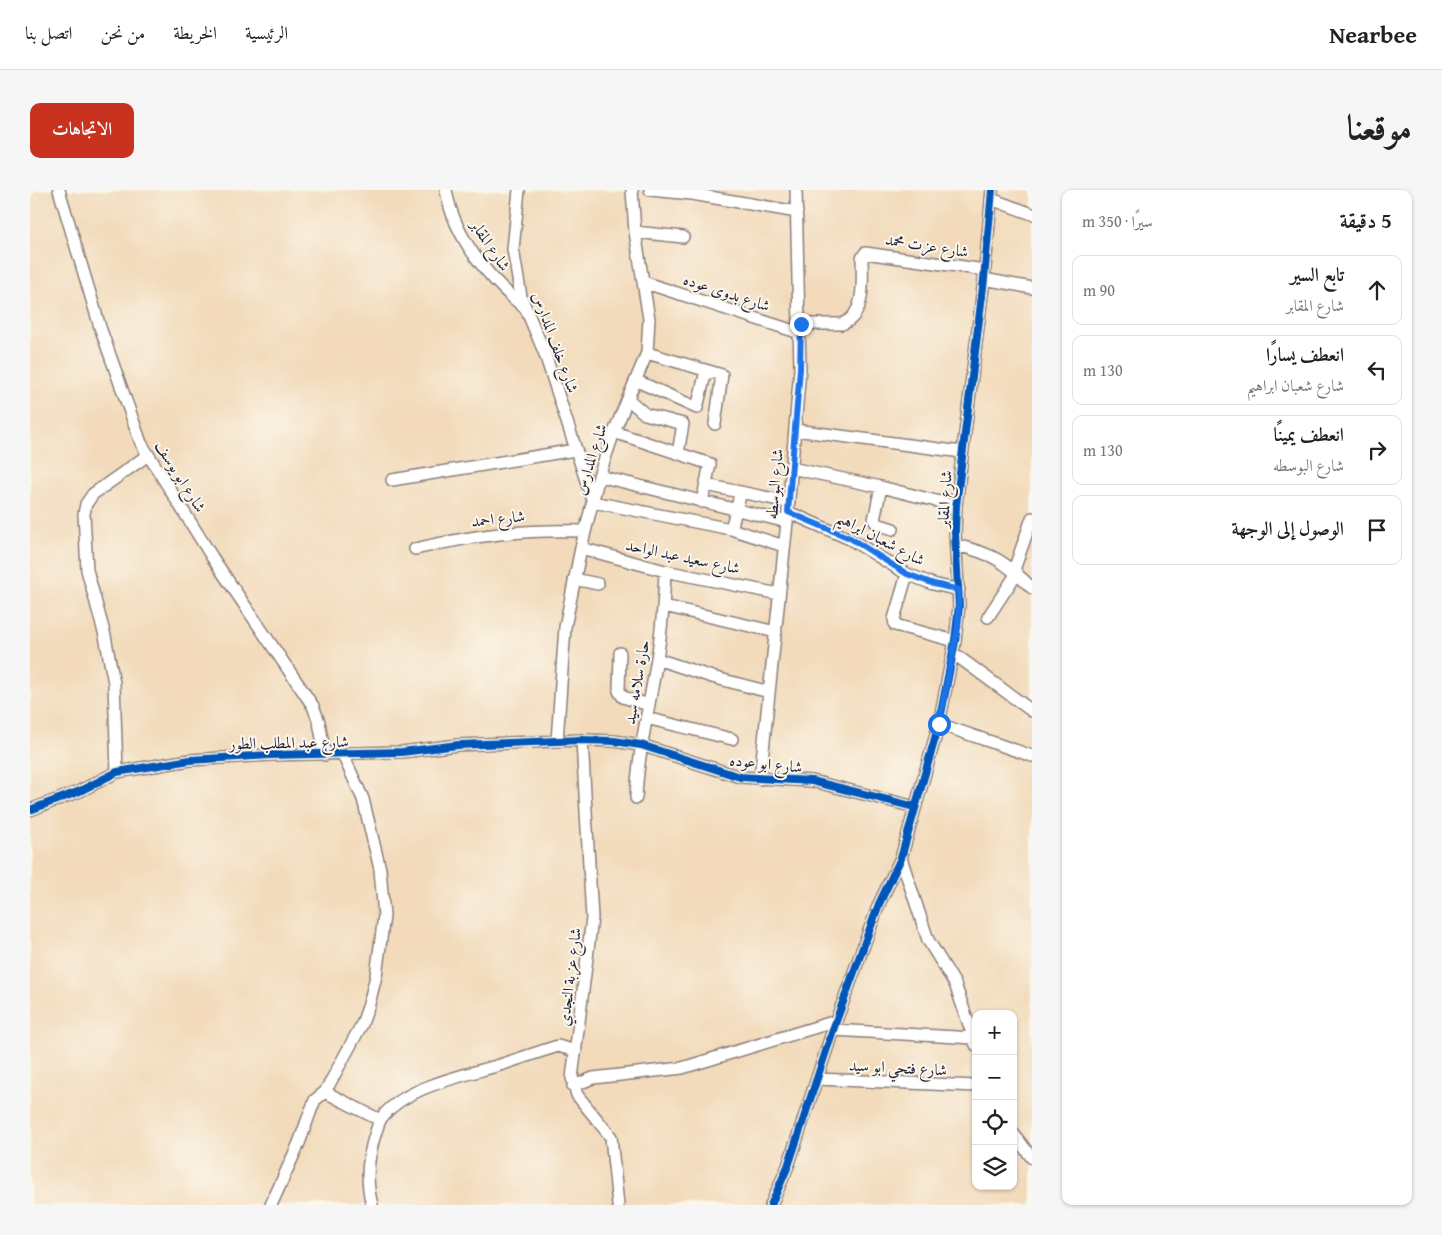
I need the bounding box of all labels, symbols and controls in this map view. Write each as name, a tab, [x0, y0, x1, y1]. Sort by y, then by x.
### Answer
text: Nearbee	[1329, 17, 1417, 52]
text: اتصل بنا	[25, 19, 72, 46]
text: من نحن	[100, 19, 145, 46]
text: الخريطة	[173, 19, 217, 46]
text: الرئيسية	[245, 19, 288, 46]
text: موقعنا	[1347, 101, 1412, 152]
button: الاتجاهات	[30, 103, 134, 158]
text: 5 دقيقة	[1340, 205, 1392, 236]
text: سيرًا · 350 m	[1082, 209, 1153, 233]
street label: شارع المقابر	[462, 213, 517, 277]
street label: شارع عزت محمد	[883, 227, 970, 265]
text: تابع السير	[1290, 260, 1344, 288]
street label: شارع بدوى عوده	[680, 267, 774, 319]
icon: ahead	[1363, 276, 1391, 304]
text: 90 m	[1083, 278, 1115, 302]
street label: شارع خلف المدارس	[525, 288, 585, 397]
text: شارع المقابر	[1286, 293, 1344, 317]
route end	[790, 313, 813, 336]
text: انعطف يسارًا	[1266, 340, 1344, 368]
icon: left	[1363, 356, 1391, 384]
text: 130 m	[1083, 358, 1123, 382]
text: شارع شعبان ابراهيم	[1247, 373, 1344, 397]
street label: شارع المدارس	[567, 420, 615, 498]
text: انعطف يمينًا	[1274, 420, 1344, 448]
street label: شارع ابو يوسف	[148, 435, 213, 518]
icon: right	[1363, 436, 1391, 464]
text: 130 m	[1083, 438, 1123, 462]
street label: شارع البوسطه	[759, 448, 791, 521]
text: شارع البوسطه	[1273, 453, 1344, 477]
street label: شارع المقابر	[930, 469, 960, 531]
street label: شارع احمد	[470, 503, 526, 535]
street label: شارع شعبان ابراهيم	[830, 505, 930, 576]
text: الوصول إلى الوجهة	[1232, 514, 1344, 542]
icon: arrive	[1363, 516, 1391, 544]
street label: شارع سعيد عبد الواحد	[623, 532, 742, 582]
street label: حارة سلامه سيد	[617, 638, 655, 726]
route start	[928, 713, 951, 736]
street label: شارع عبد المطلب الطور	[227, 729, 349, 757]
street label: شارع ابو عوده	[728, 747, 804, 781]
street label: شارع عزبة النجدي	[551, 926, 589, 1028]
map controls	[972, 1010, 1017, 1190]
button: +	[972, 1010, 1017, 1055]
street label: شارع فتحي ابو سيد	[848, 1052, 948, 1086]
button: −	[972, 1055, 1017, 1100]
button: locate	[972, 1100, 1017, 1145]
button: layers	[972, 1145, 1017, 1190]

